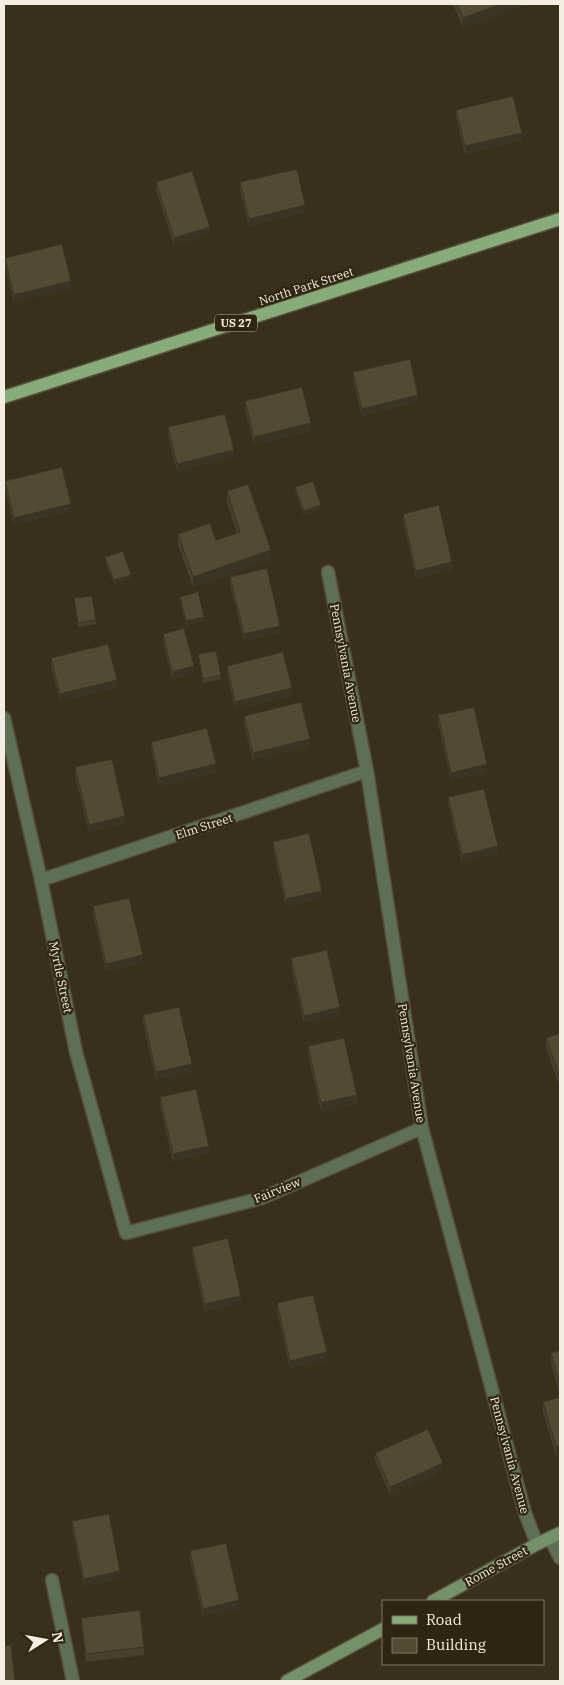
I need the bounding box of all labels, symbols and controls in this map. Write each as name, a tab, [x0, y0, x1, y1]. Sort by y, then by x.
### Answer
street label: North Park Street	[257, 264, 355, 308]
road number: US 27	[215, 314, 257, 332]
street label: Pennsylvania Avenue	[327, 602, 365, 724]
street label: Elm Street	[174, 810, 234, 842]
street label: Myrtle Street	[46, 940, 76, 1014]
street label: Pennsylvania Avenue	[395, 1002, 429, 1124]
street label: Fairview	[251, 1174, 303, 1206]
street label: Pennsylvania Avenue	[487, 1395, 533, 1515]
street label: Rome Street	[462, 1543, 530, 1589]
legend	[382, 1600, 544, 1665]
text: Road	[426, 1610, 462, 1629]
north arrow	[20, 1615, 70, 1665]
text: N	[48, 1630, 68, 1645]
text: Building	[426, 1635, 486, 1654]

